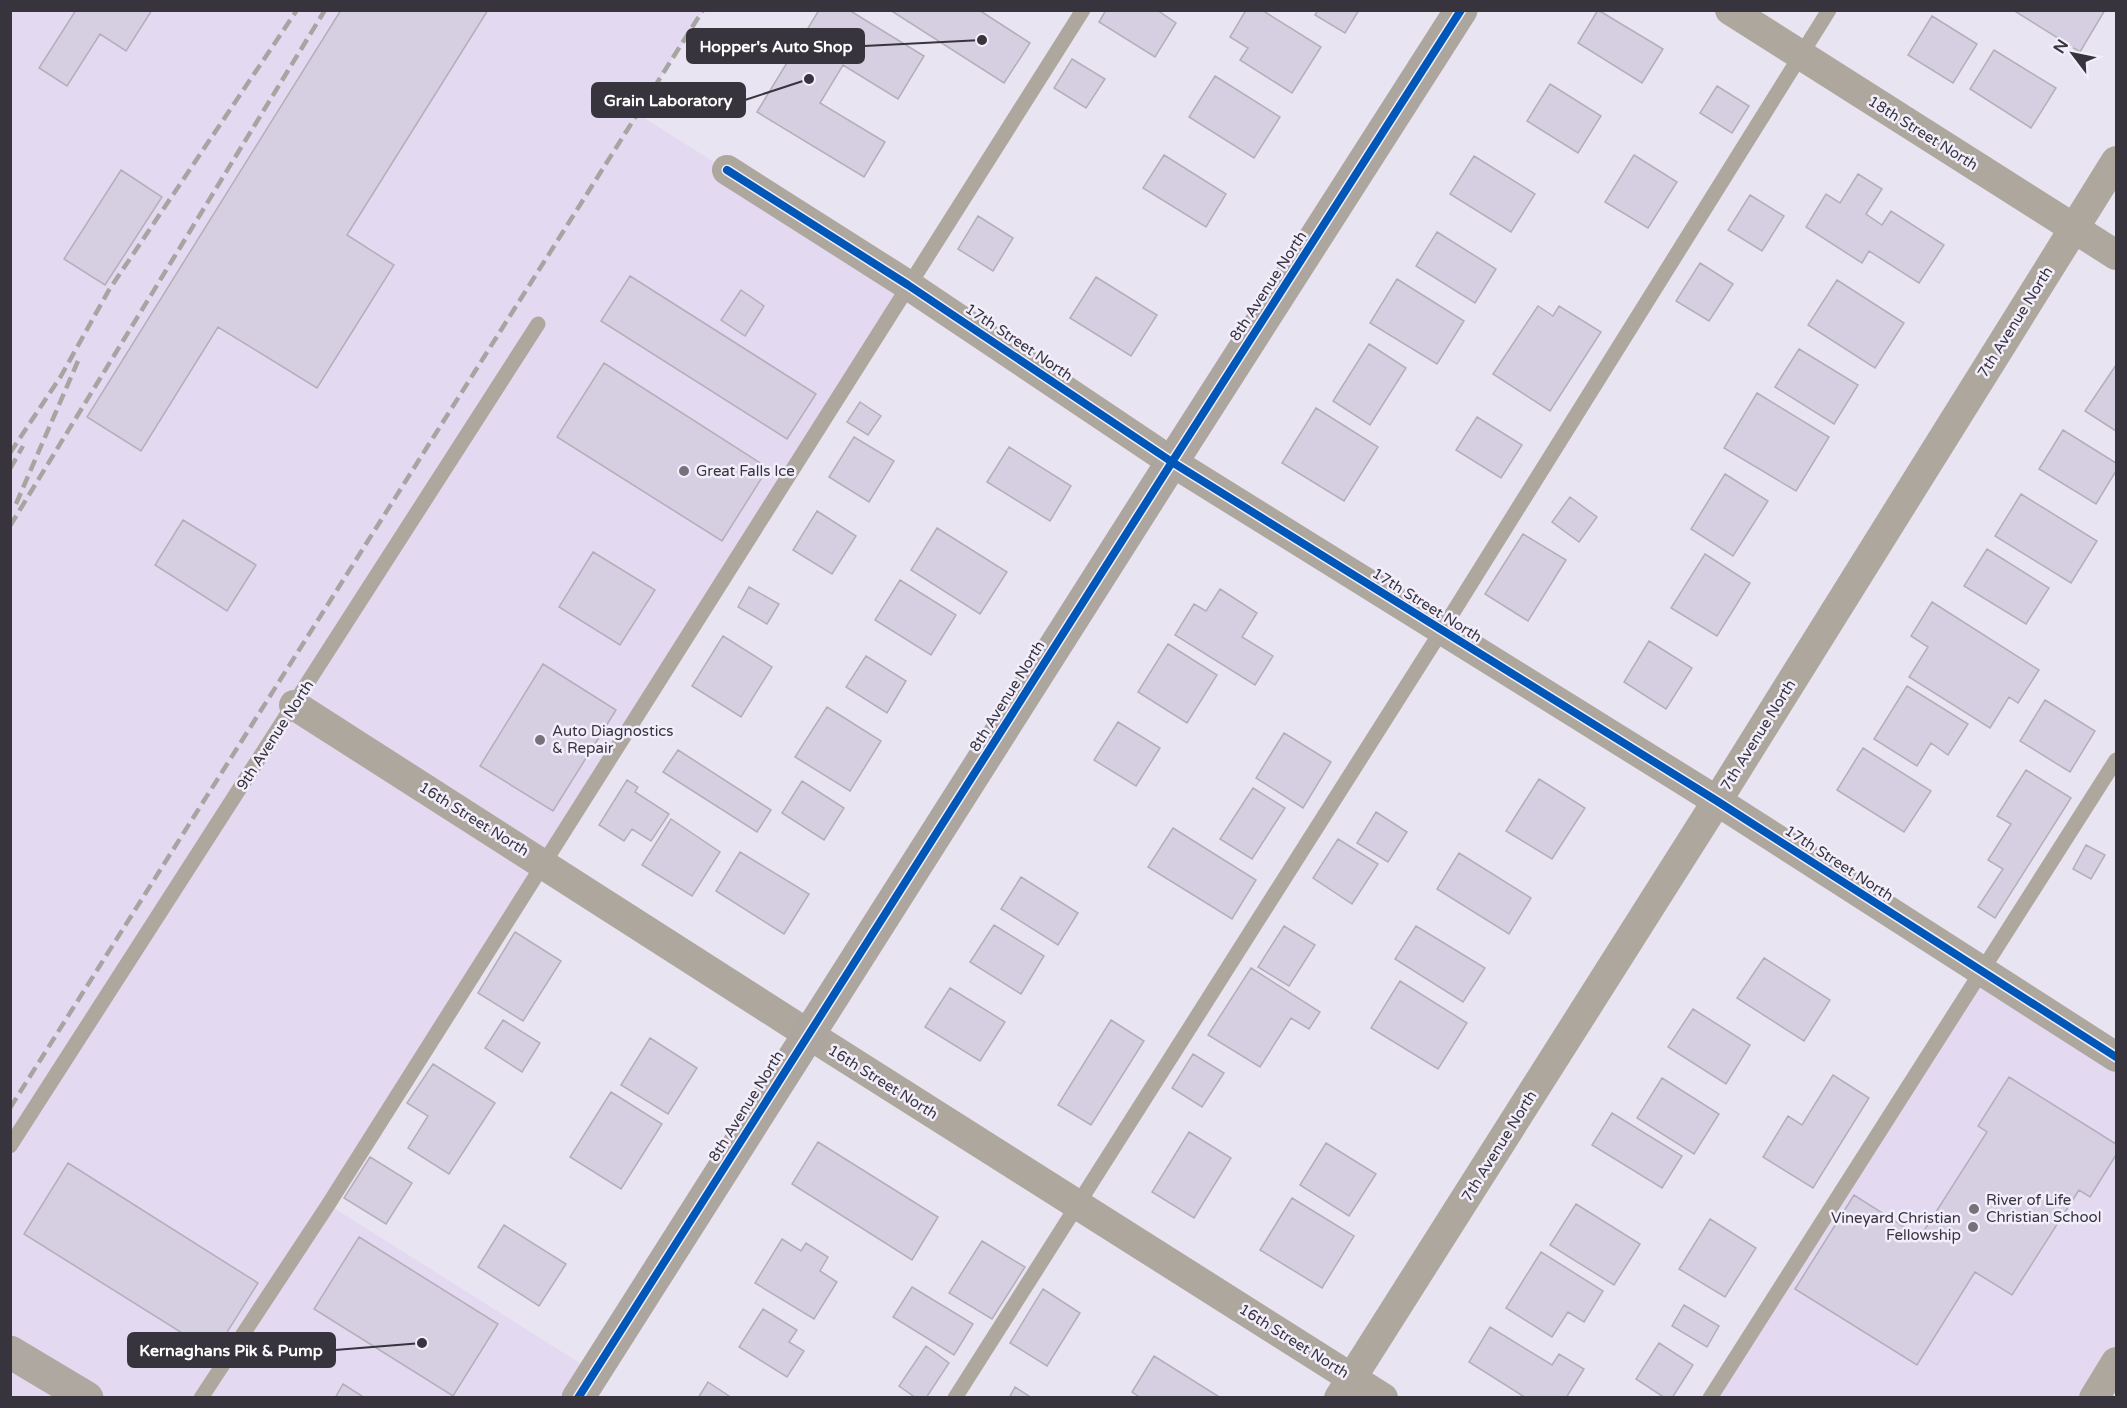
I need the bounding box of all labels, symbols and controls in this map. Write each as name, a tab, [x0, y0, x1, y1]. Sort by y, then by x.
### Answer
north arrow	[2043, 24, 2103, 84]
callout: Hopper's Auto Shop	[687, 29, 864, 63]
text: N	[2049, 36, 2073, 57]
text: Hopper's Auto Shop	[700, 37, 853, 57]
callout: Grain Laboratory	[592, 83, 745, 117]
text: Grain Laboratory	[604, 91, 733, 111]
street label: 18th Street North	[1865, 92, 1981, 174]
street label: 8th Avenue North	[1226, 228, 1310, 344]
street label: 7th Avenue North	[1974, 263, 2056, 381]
street label: 17th Street North	[962, 299, 1076, 385]
place label: Great Falls Ice	[696, 462, 795, 480]
marker: Great Falls Ice	[677, 464, 691, 478]
street label: 17th Street North	[1369, 564, 1485, 646]
street label: 8th Avenue North	[966, 637, 1048, 755]
street label: 7th Avenue North	[1717, 676, 1799, 794]
street label: 9th Avenue North	[233, 677, 317, 793]
place label: Auto Diagnostics & Repair	[552, 722, 674, 757]
marker: Auto Diagnostics & Repair	[533, 733, 547, 747]
street label: 16th Street North	[416, 778, 532, 860]
street label: 17th Street North	[1781, 821, 1897, 905]
street label: 16th Street North	[825, 1041, 941, 1123]
street label: 8th Avenue North	[705, 1047, 787, 1165]
street label: 7th Avenue North	[1458, 1087, 1540, 1205]
place label: River of Life Christian School	[1986, 1191, 2101, 1226]
marker: River of Life Christian School	[1967, 1202, 1981, 1216]
place label: Vineyard Christian Fellowship	[1831, 1209, 1961, 1244]
marker: Vineyard Christian Fellowship	[1966, 1220, 1980, 1234]
street label: 16th Street North	[1236, 1300, 1352, 1382]
callout: Kernaghans Pik & Pump	[128, 1333, 335, 1367]
text: Kernaghans Pik & Pump	[139, 1341, 323, 1361]

